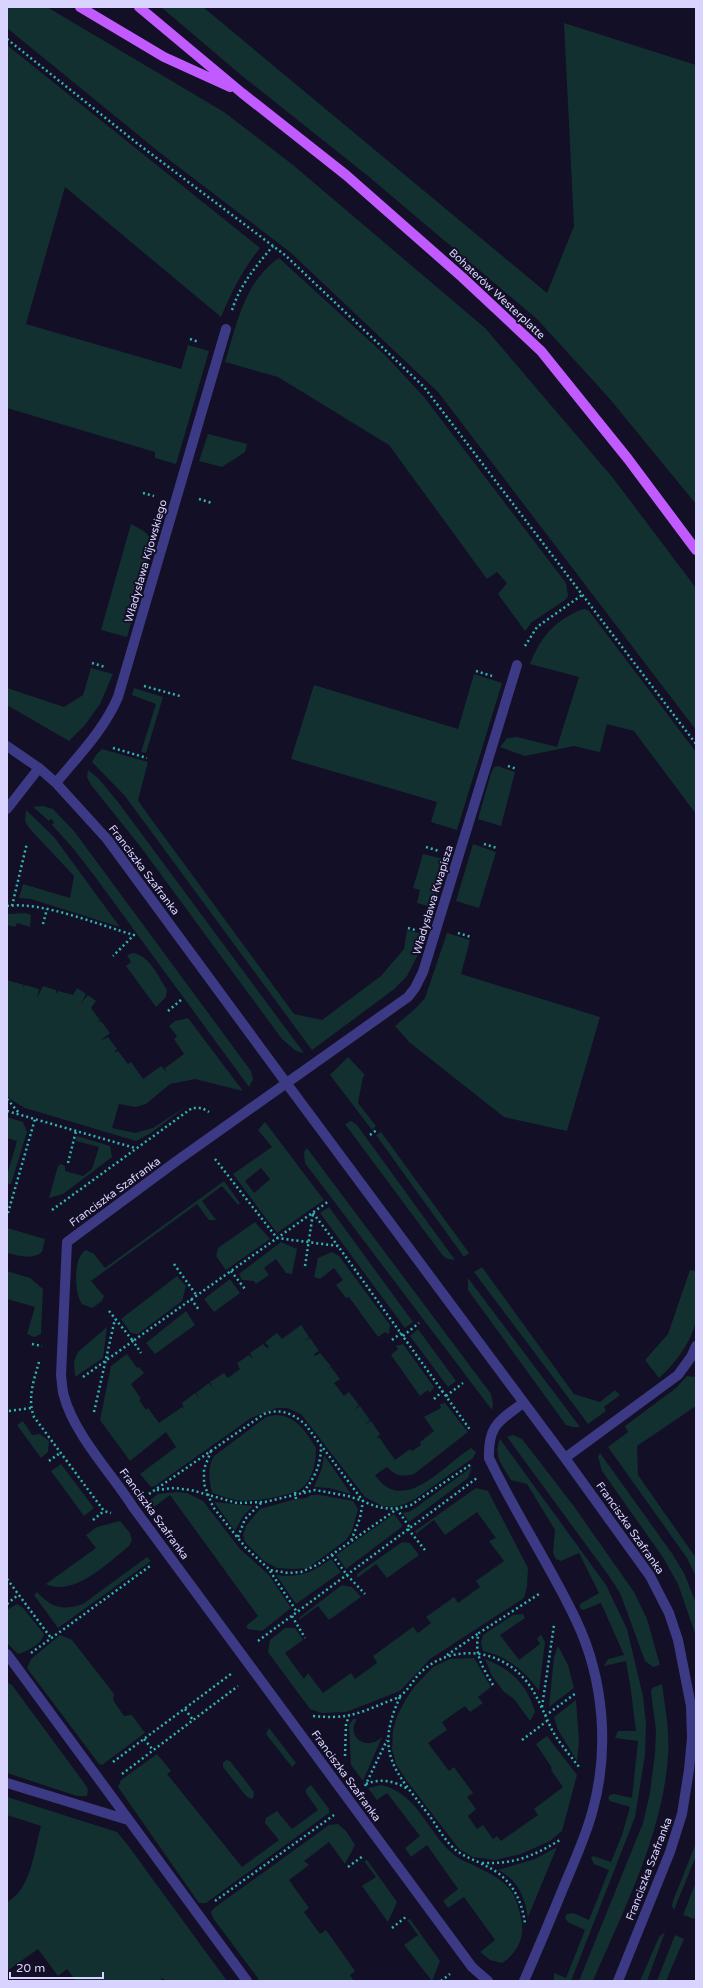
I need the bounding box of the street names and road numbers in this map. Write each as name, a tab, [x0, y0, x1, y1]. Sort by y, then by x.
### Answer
street label: Bohaterów Westerplatte	[446, 246, 548, 342]
street label: Władysława Kijowskiego	[122, 498, 170, 624]
street label: Franciszka Szafranka	[106, 822, 182, 918]
street label: Władysława Kwapisza	[410, 844, 456, 956]
street label: Franciszka Szafranka	[67, 1155, 163, 1229]
street label: Franciszka Szafranka	[117, 1466, 191, 1562]
street label: Franciszka Szafranka	[593, 1479, 667, 1577]
street label: Franciszka Szafranka	[309, 1728, 383, 1824]
street label: Franciszka Szafranka	[623, 1816, 675, 1922]

